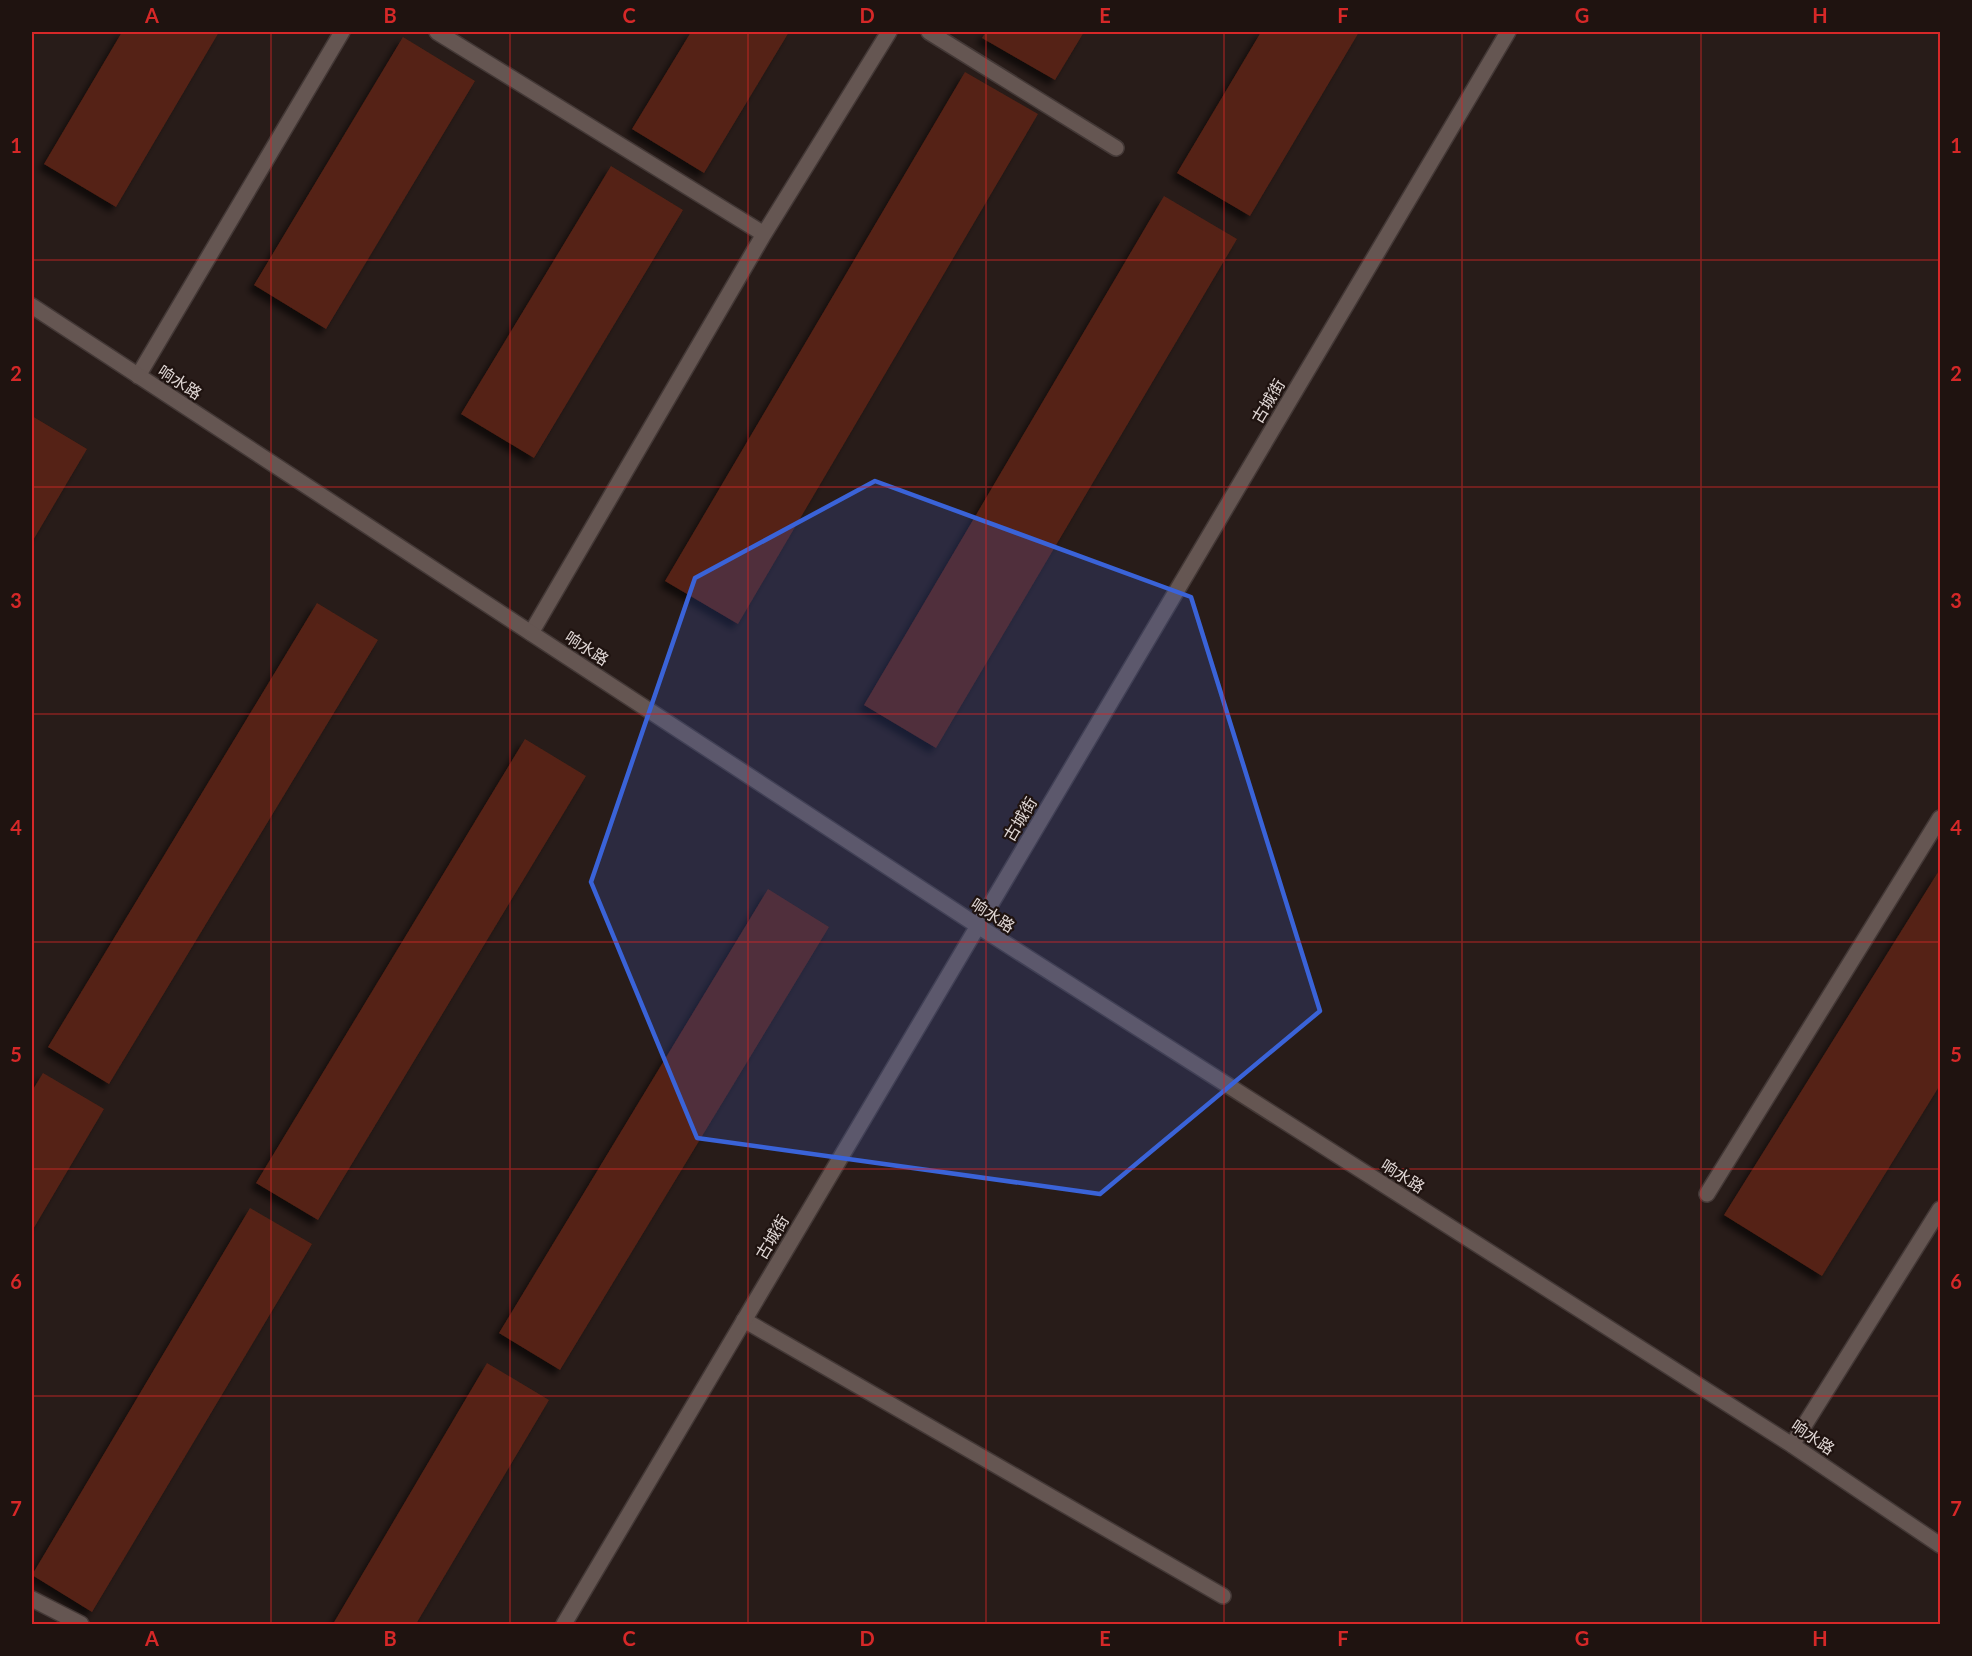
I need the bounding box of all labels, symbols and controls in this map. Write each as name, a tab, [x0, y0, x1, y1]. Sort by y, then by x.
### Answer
text: A	[144, 3, 159, 27]
text: B	[383, 3, 397, 27]
text: C	[622, 3, 636, 27]
text: D	[859, 3, 875, 27]
text: E	[1099, 3, 1111, 27]
text: F	[1337, 3, 1349, 27]
text: G	[1575, 3, 1589, 27]
text: H	[1812, 3, 1828, 27]
text: 1	[10, 133, 22, 157]
text: 1	[1950, 133, 1962, 157]
text: 2	[10, 361, 22, 385]
street label: 响水路	[155, 361, 206, 403]
text: 2	[1950, 361, 1962, 385]
street label: 古城街	[1247, 375, 1288, 426]
text: 3	[10, 588, 22, 612]
text: 3	[1950, 588, 1962, 612]
street label: 响水路	[562, 627, 613, 669]
street label: 古城街	[999, 793, 1040, 844]
text: 4	[10, 815, 22, 839]
text: 4	[1950, 815, 1962, 839]
street label: 响水路	[968, 894, 1019, 936]
text: 5	[10, 1042, 22, 1066]
text: 5	[1950, 1042, 1962, 1066]
street label: 响水路	[1378, 1155, 1429, 1196]
street label: 古城街	[751, 1211, 792, 1262]
text: 6	[10, 1269, 22, 1293]
text: 6	[1950, 1269, 1962, 1293]
street label: 响水路	[1788, 1415, 1838, 1458]
text: 7	[10, 1496, 22, 1520]
text: 7	[1950, 1496, 1962, 1520]
text: A	[144, 1626, 159, 1650]
text: B	[383, 1626, 397, 1650]
text: C	[622, 1626, 636, 1650]
text: D	[859, 1626, 875, 1650]
text: E	[1099, 1626, 1111, 1650]
text: F	[1337, 1626, 1349, 1650]
text: G	[1575, 1626, 1589, 1650]
text: H	[1812, 1626, 1828, 1650]

